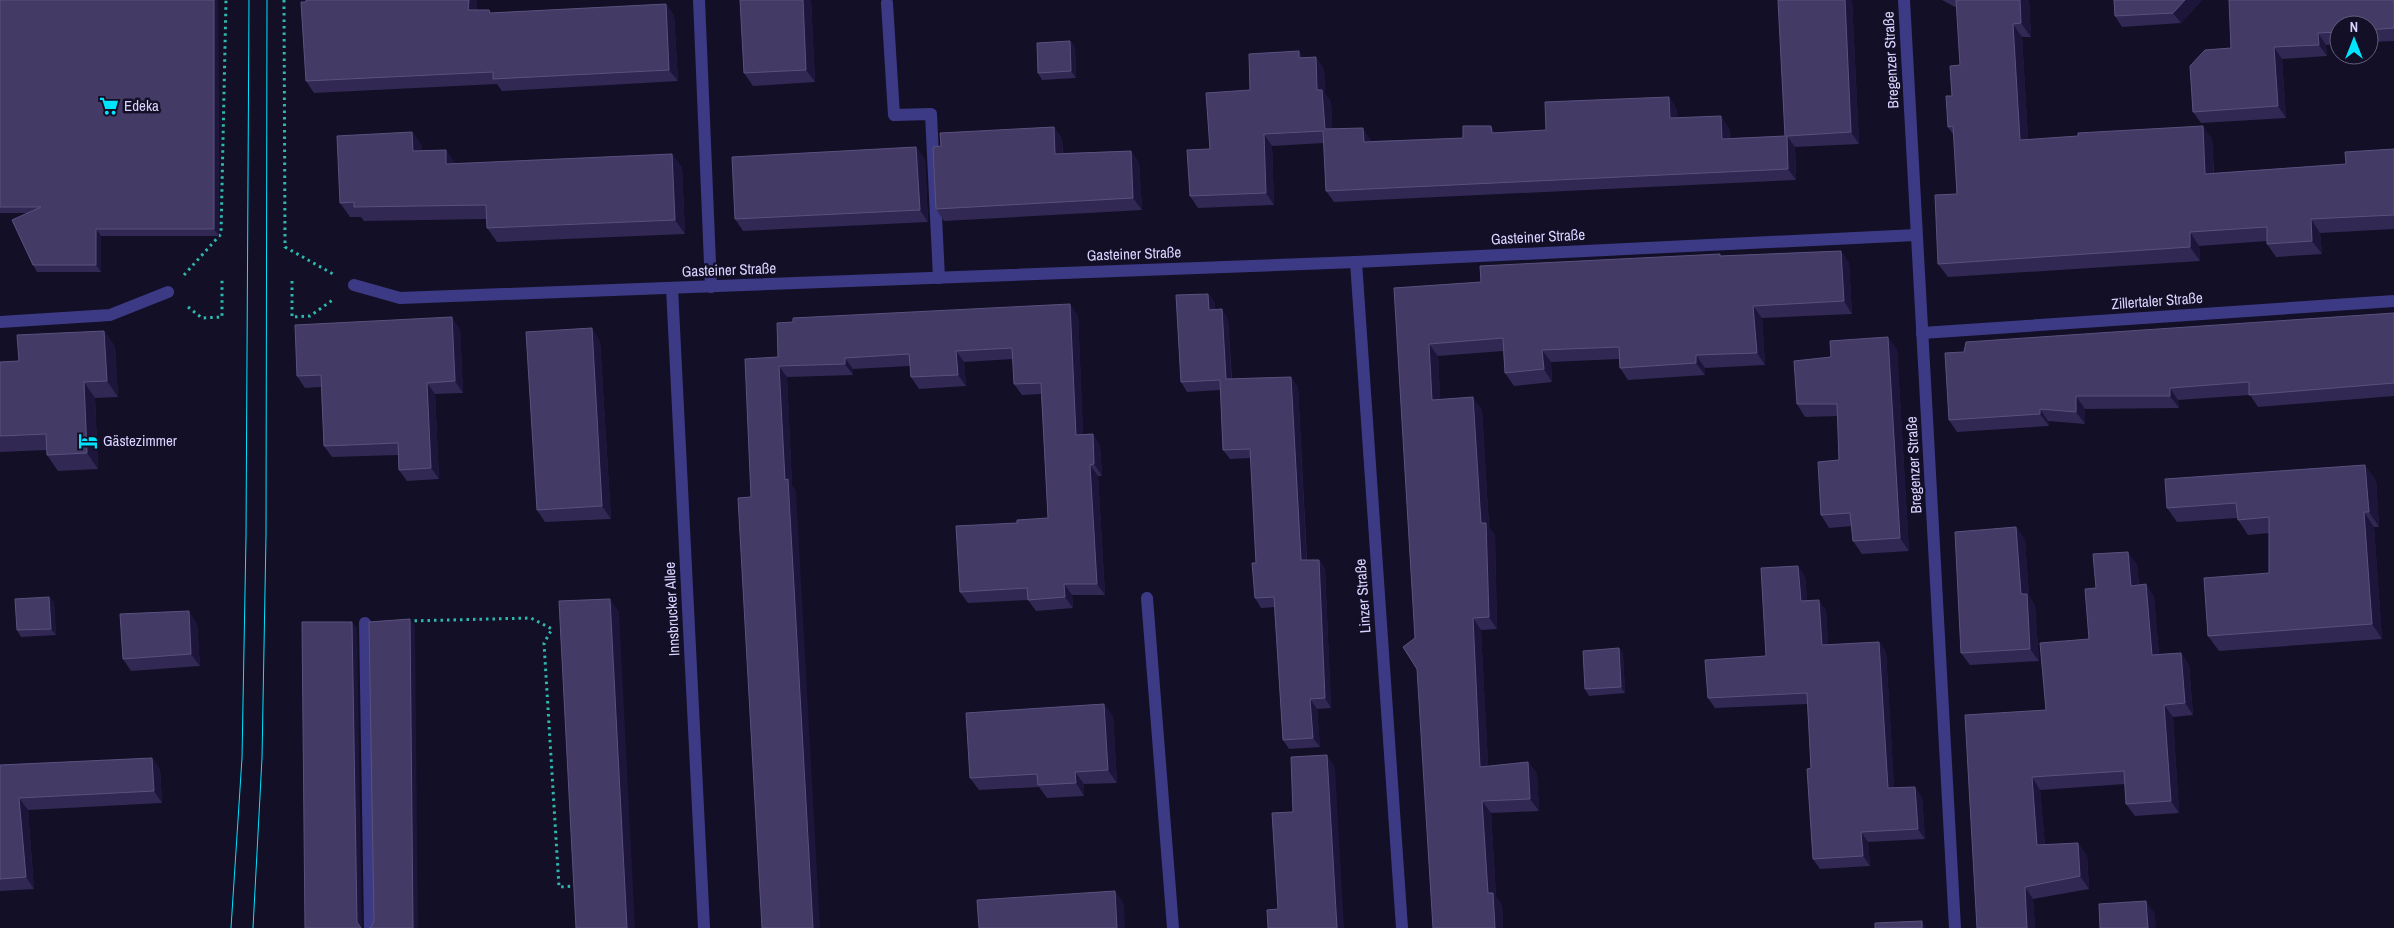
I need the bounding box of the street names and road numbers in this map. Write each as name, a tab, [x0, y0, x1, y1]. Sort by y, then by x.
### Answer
street label: Bregenzer Straße	[1877, 11, 1904, 109]
street label: Gasteiner Straße	[1490, 224, 1586, 249]
street label: Gasteiner Straße	[1086, 241, 1182, 266]
street label: Gasteiner Straße	[681, 257, 777, 282]
street label: Zillertaler Straße	[2111, 287, 2204, 314]
street label: Bregenzer Straße	[1900, 416, 1927, 514]
street label: Linzer Straße	[1349, 558, 1376, 634]
street label: Innsbrucker Allee	[659, 561, 684, 657]

